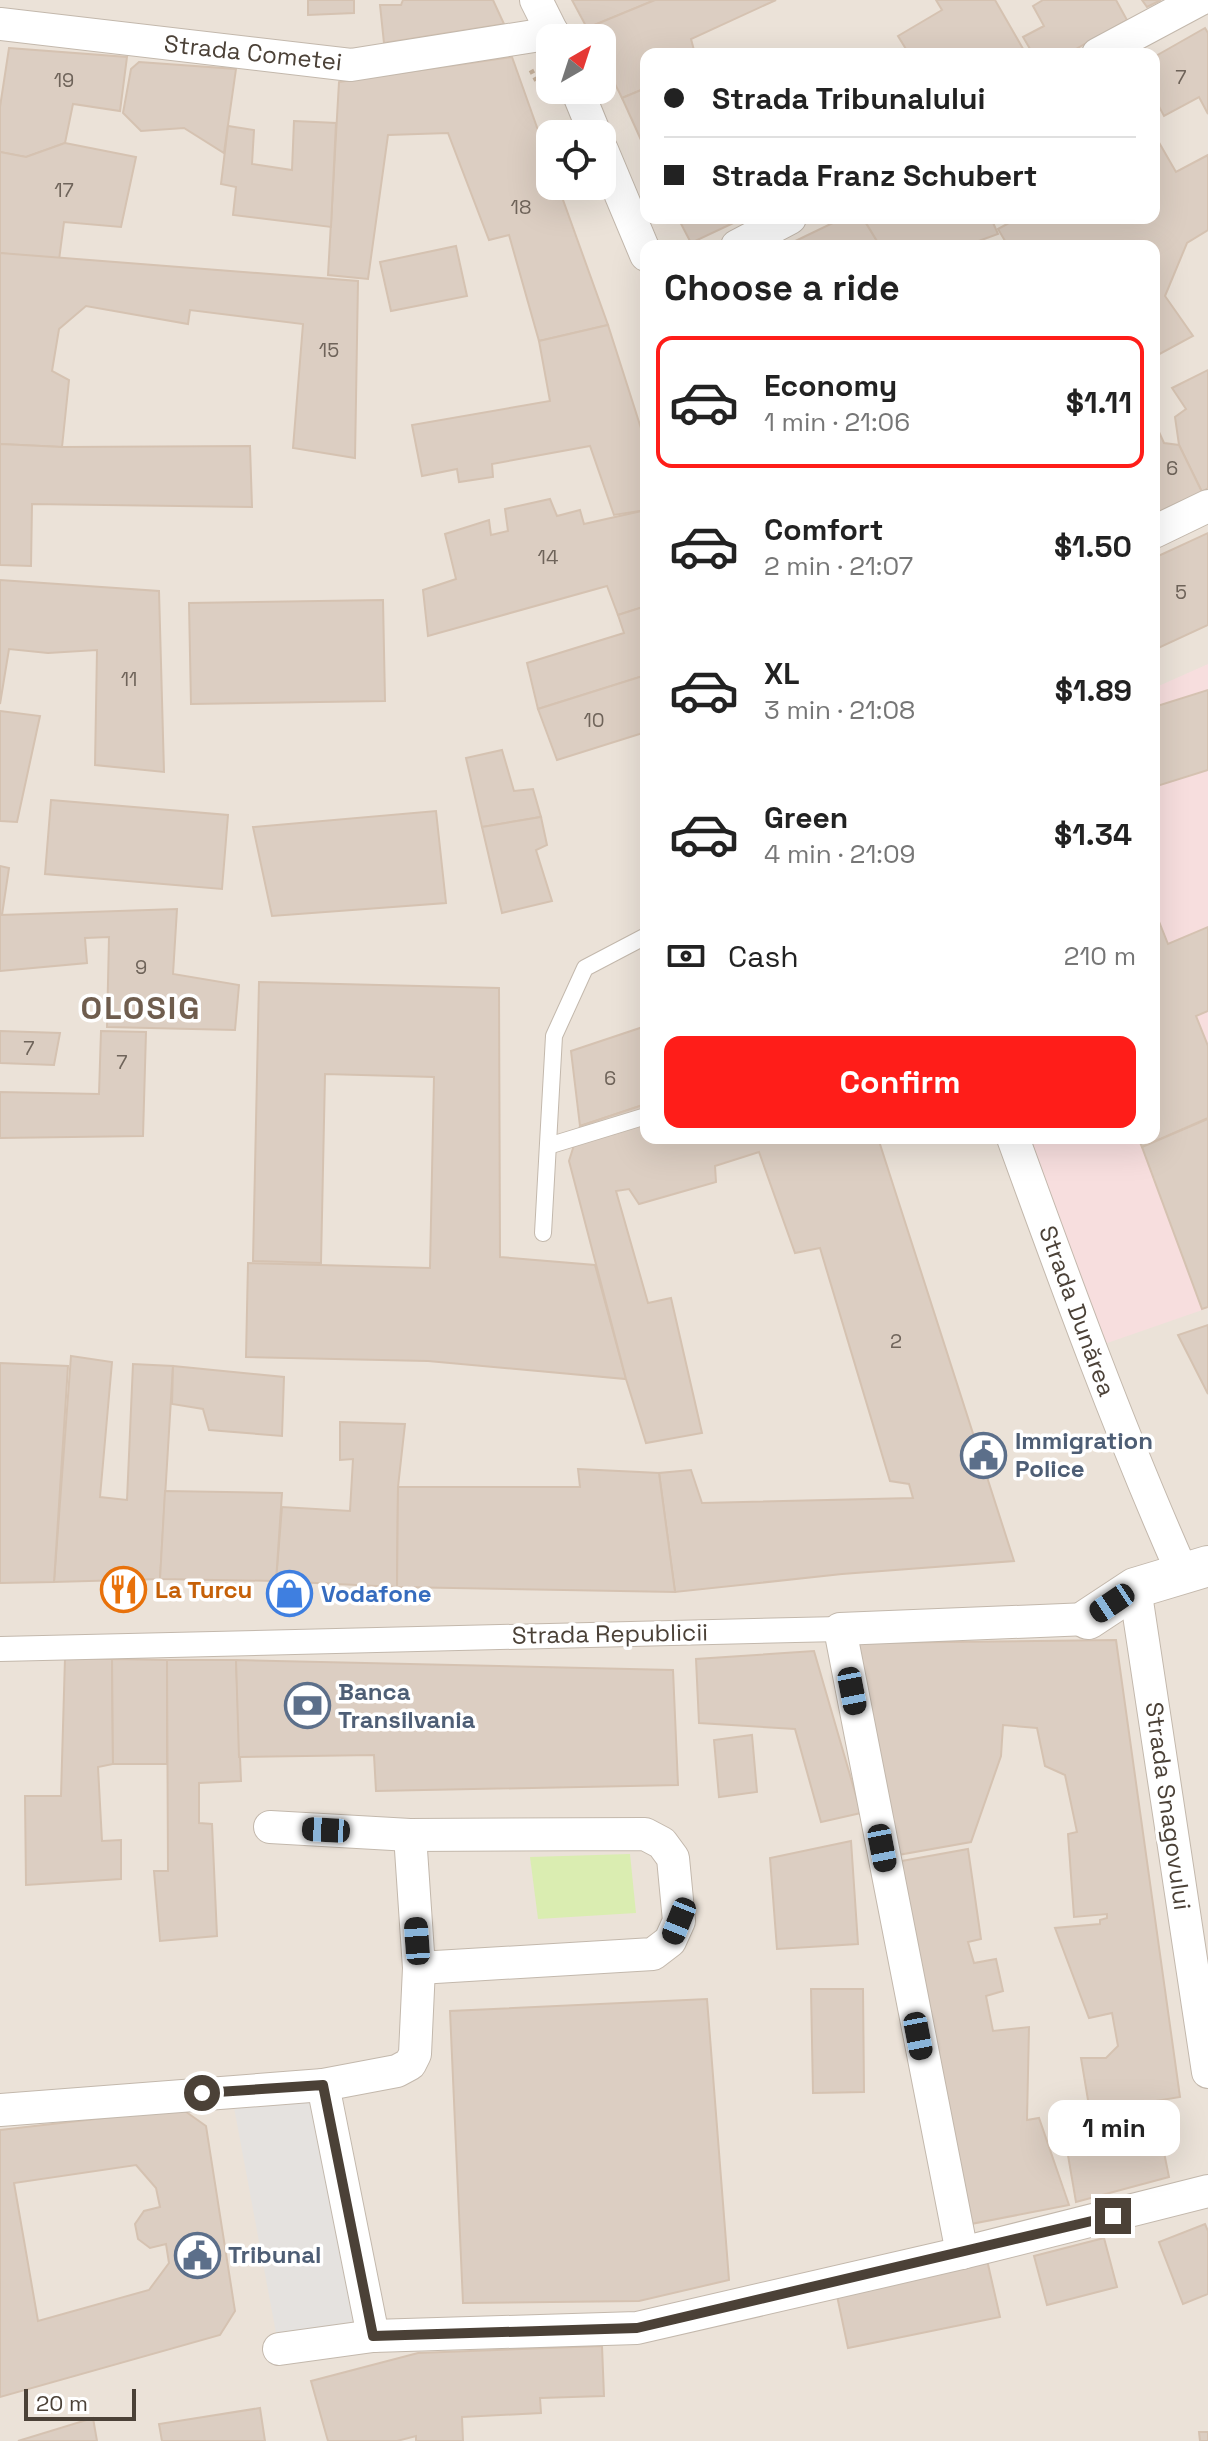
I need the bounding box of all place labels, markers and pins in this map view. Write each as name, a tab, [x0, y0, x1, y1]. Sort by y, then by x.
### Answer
place label: Immigration Police	[1015, 1425, 1153, 1484]
public building icon: Immigration Police	[960, 1431, 1008, 1479]
restaurant icon: La Turcu	[100, 1566, 148, 1614]
shop icon: Vodafone	[266, 1570, 314, 1618]
place label: La Turcu	[155, 1574, 252, 1605]
place label: Vodafone	[321, 1578, 432, 1609]
place label: Banca Transilvania	[338, 1676, 476, 1735]
bank icon: Banca Transilvania	[283, 1682, 331, 1730]
public building icon: Tribunal	[173, 2231, 221, 2279]
place label: Tribunal	[228, 2239, 322, 2270]

